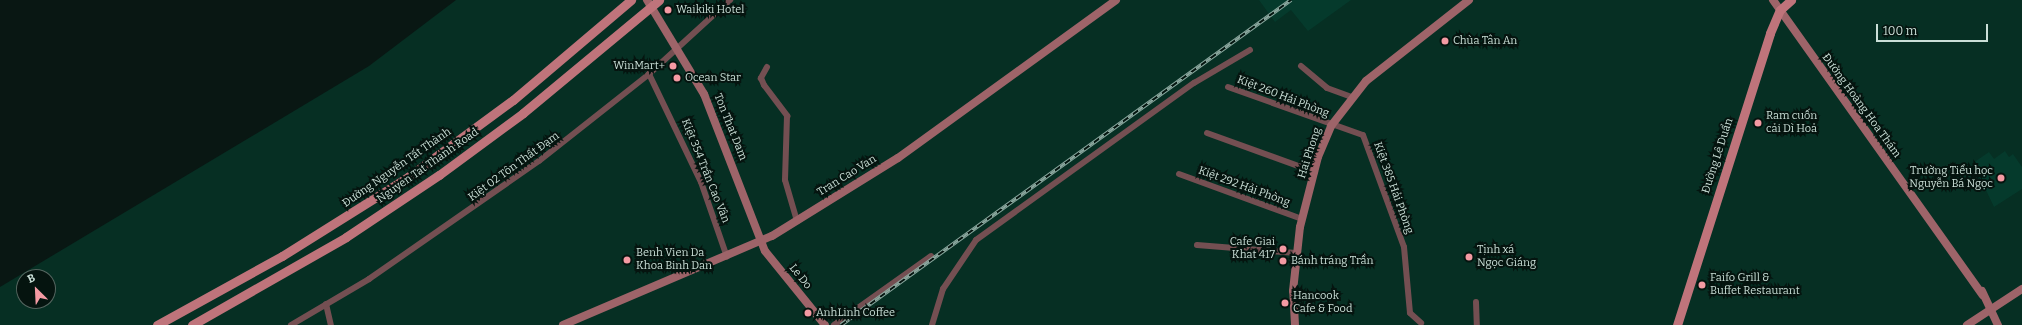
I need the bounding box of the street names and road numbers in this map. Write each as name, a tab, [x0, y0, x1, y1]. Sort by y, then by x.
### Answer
street label: Đường Hoàng Hoa Thám	[1819, 51, 1903, 161]
street label: Kiệt 260 Hải Phòng	[1235, 73, 1331, 121]
street label: Ton That Dam	[711, 92, 749, 162]
street label: Kiệt 354 Trần Cao Vân	[678, 117, 732, 225]
street label: Đường Lê Duẩn	[1700, 117, 1736, 195]
street label: Đường Nguyễn Tất Thành	[340, 125, 454, 211]
street label: Nguyen Tat Thanh Road	[375, 126, 481, 206]
street label: Hai Phong	[1296, 126, 1324, 180]
street label: Kiệt 02 Tôn Thất Đạm	[466, 130, 562, 204]
street label: Kiệt 385 Hải Phòng	[1370, 140, 1416, 236]
street label: Tran Cao Van	[815, 153, 879, 199]
street label: Kiệt 292 Hải Phòng	[1196, 164, 1292, 210]
street label: Le Do	[786, 262, 814, 292]

